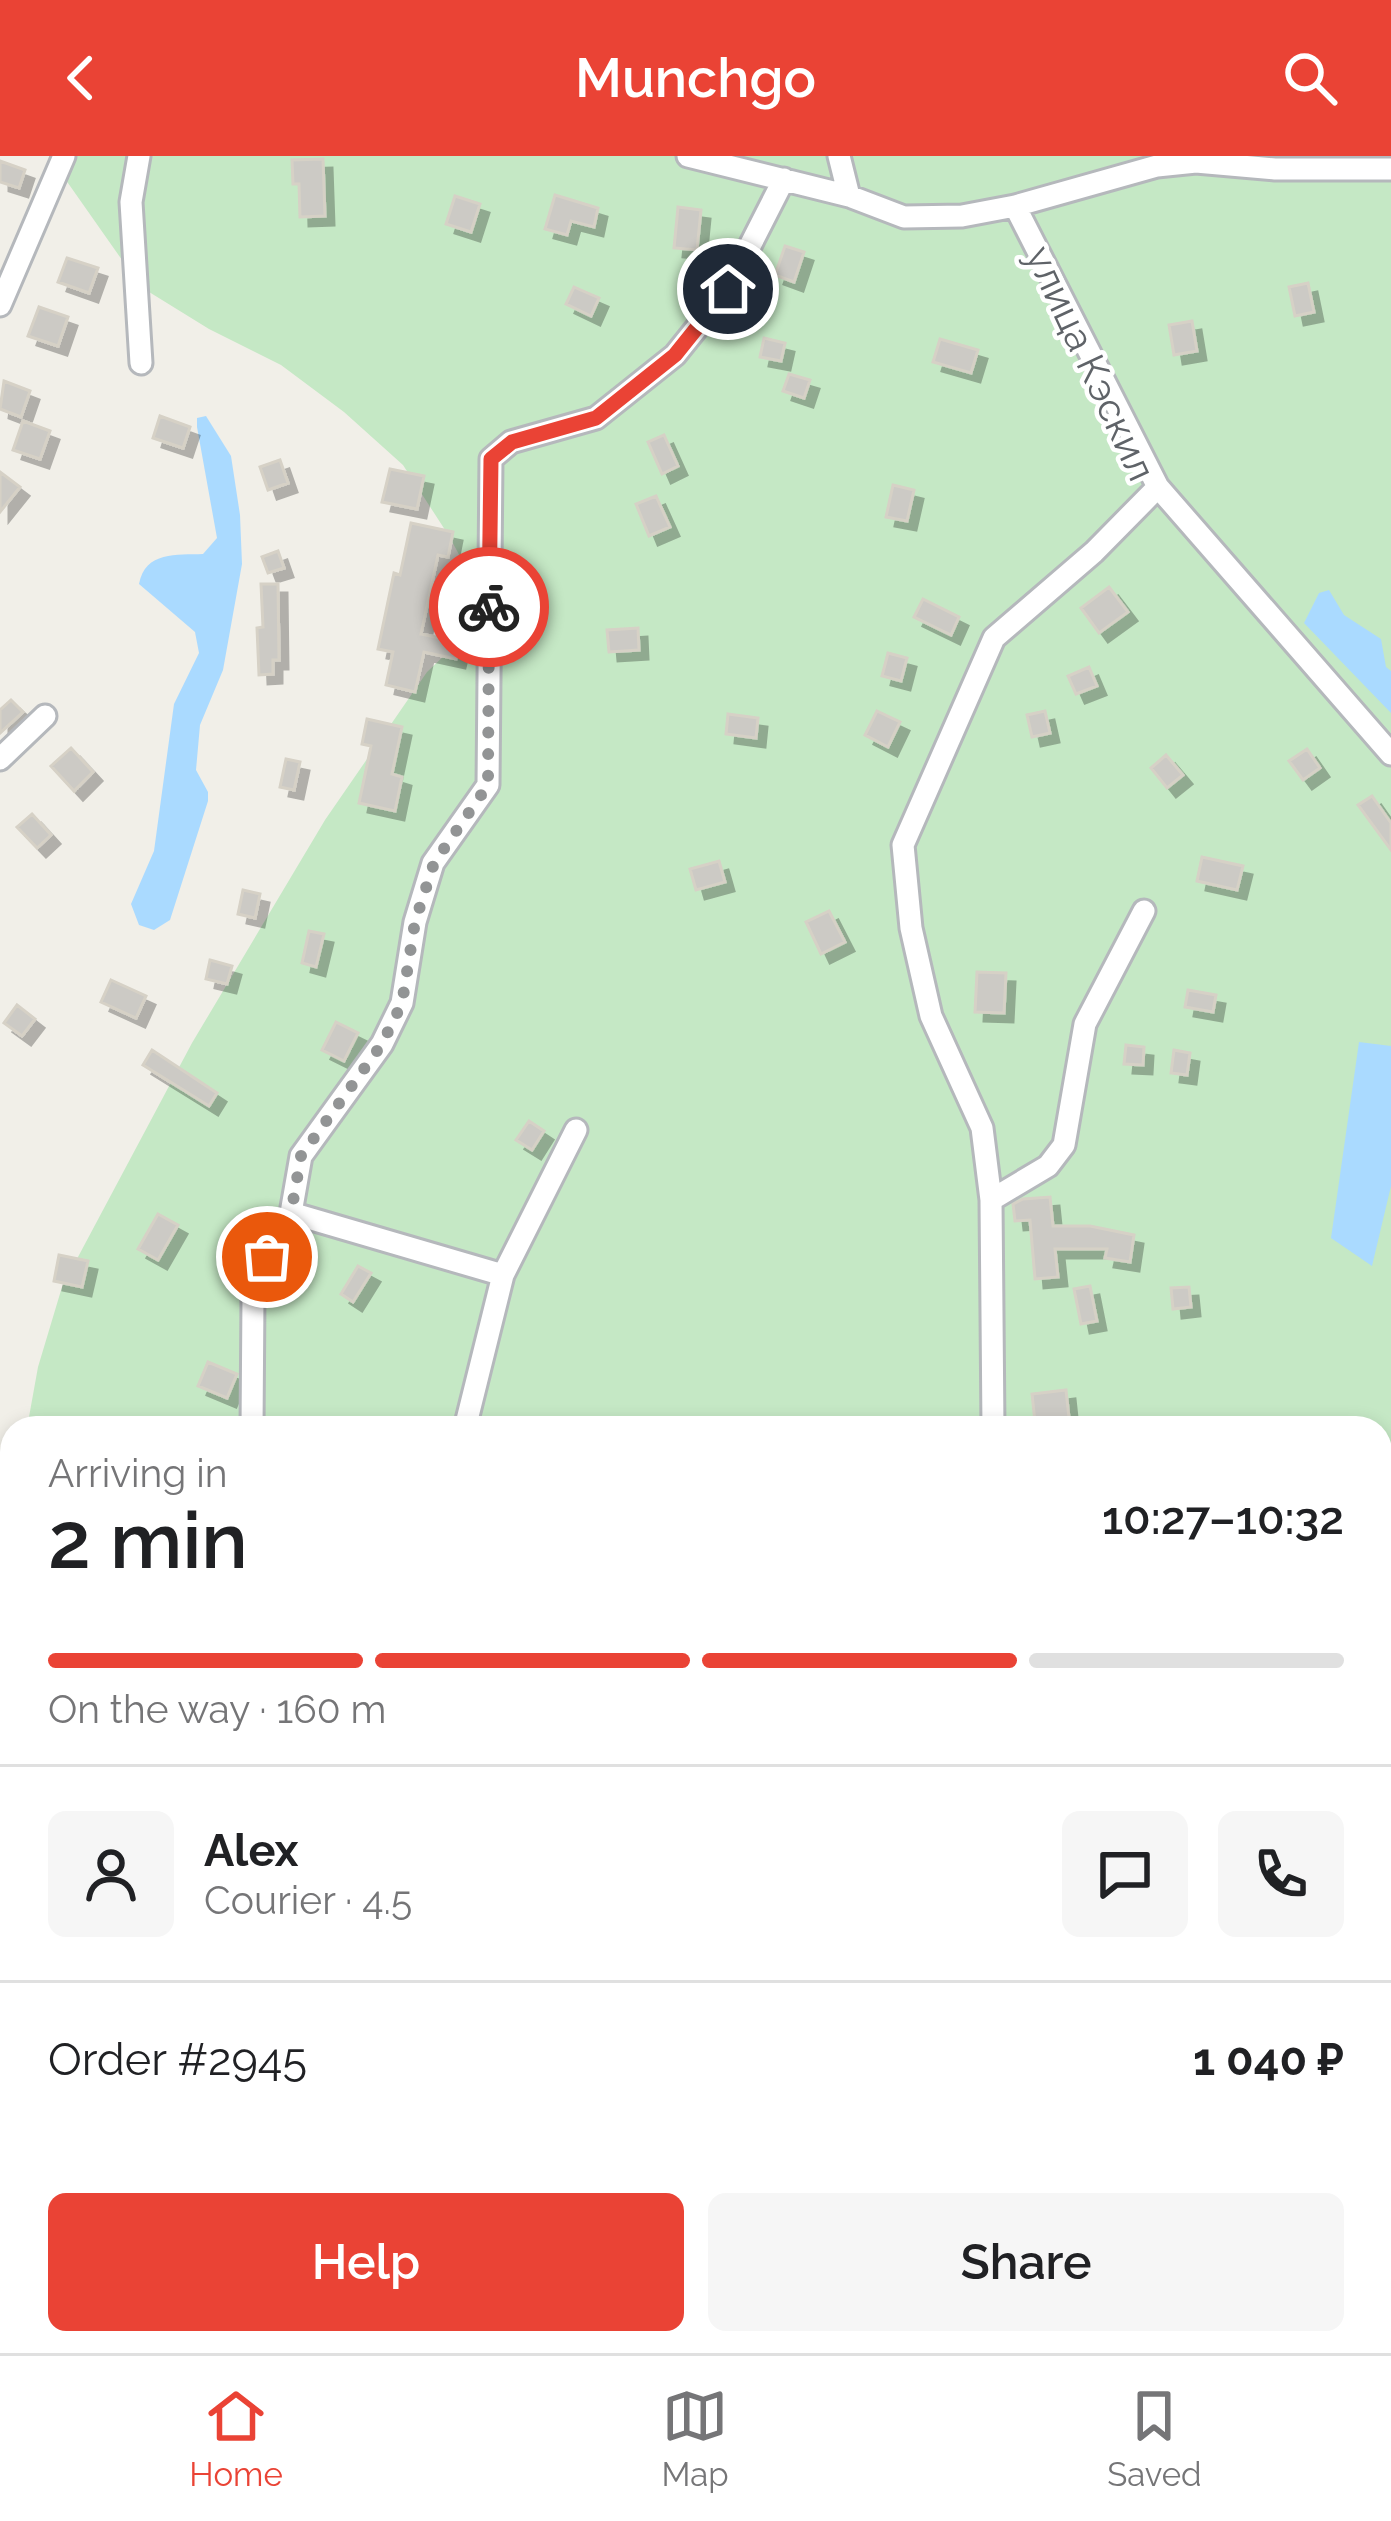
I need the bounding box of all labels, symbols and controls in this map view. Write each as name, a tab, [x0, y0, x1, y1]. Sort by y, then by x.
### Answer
icon: back	[48, 45, 114, 111]
icon: search	[1277, 45, 1343, 111]
text: Munchgo	[575, 46, 816, 110]
pin	[677, 238, 779, 340]
street label: улица Кэскил	[1017, 238, 1165, 488]
icon: home	[695, 256, 761, 322]
courier	[429, 547, 549, 667]
icon: bike	[456, 574, 522, 640]
pin	[216, 1206, 318, 1308]
icon: bag	[234, 1224, 300, 1290]
text: Arriving in	[48, 1450, 228, 1496]
text: 10:27–10:32	[1102, 1492, 1344, 1545]
text: 2 min	[48, 1495, 248, 1586]
text: On the way · 160 m	[48, 1686, 386, 1732]
button: person	[48, 1811, 174, 1937]
button: chat	[1062, 1811, 1188, 1937]
button: phone	[1218, 1811, 1344, 1937]
text: Alex	[204, 1824, 298, 1877]
text: Courier · 4.5	[204, 1877, 412, 1923]
text: Order #2945	[48, 2033, 307, 2086]
text: 1 040 ₽	[1193, 2033, 1344, 2086]
button: Help	[48, 2193, 684, 2331]
button: Share	[708, 2193, 1344, 2331]
tab: Home	[189, 2383, 283, 2494]
tab: Map	[661, 2383, 729, 2494]
tab: Saved	[1107, 2383, 1202, 2494]

